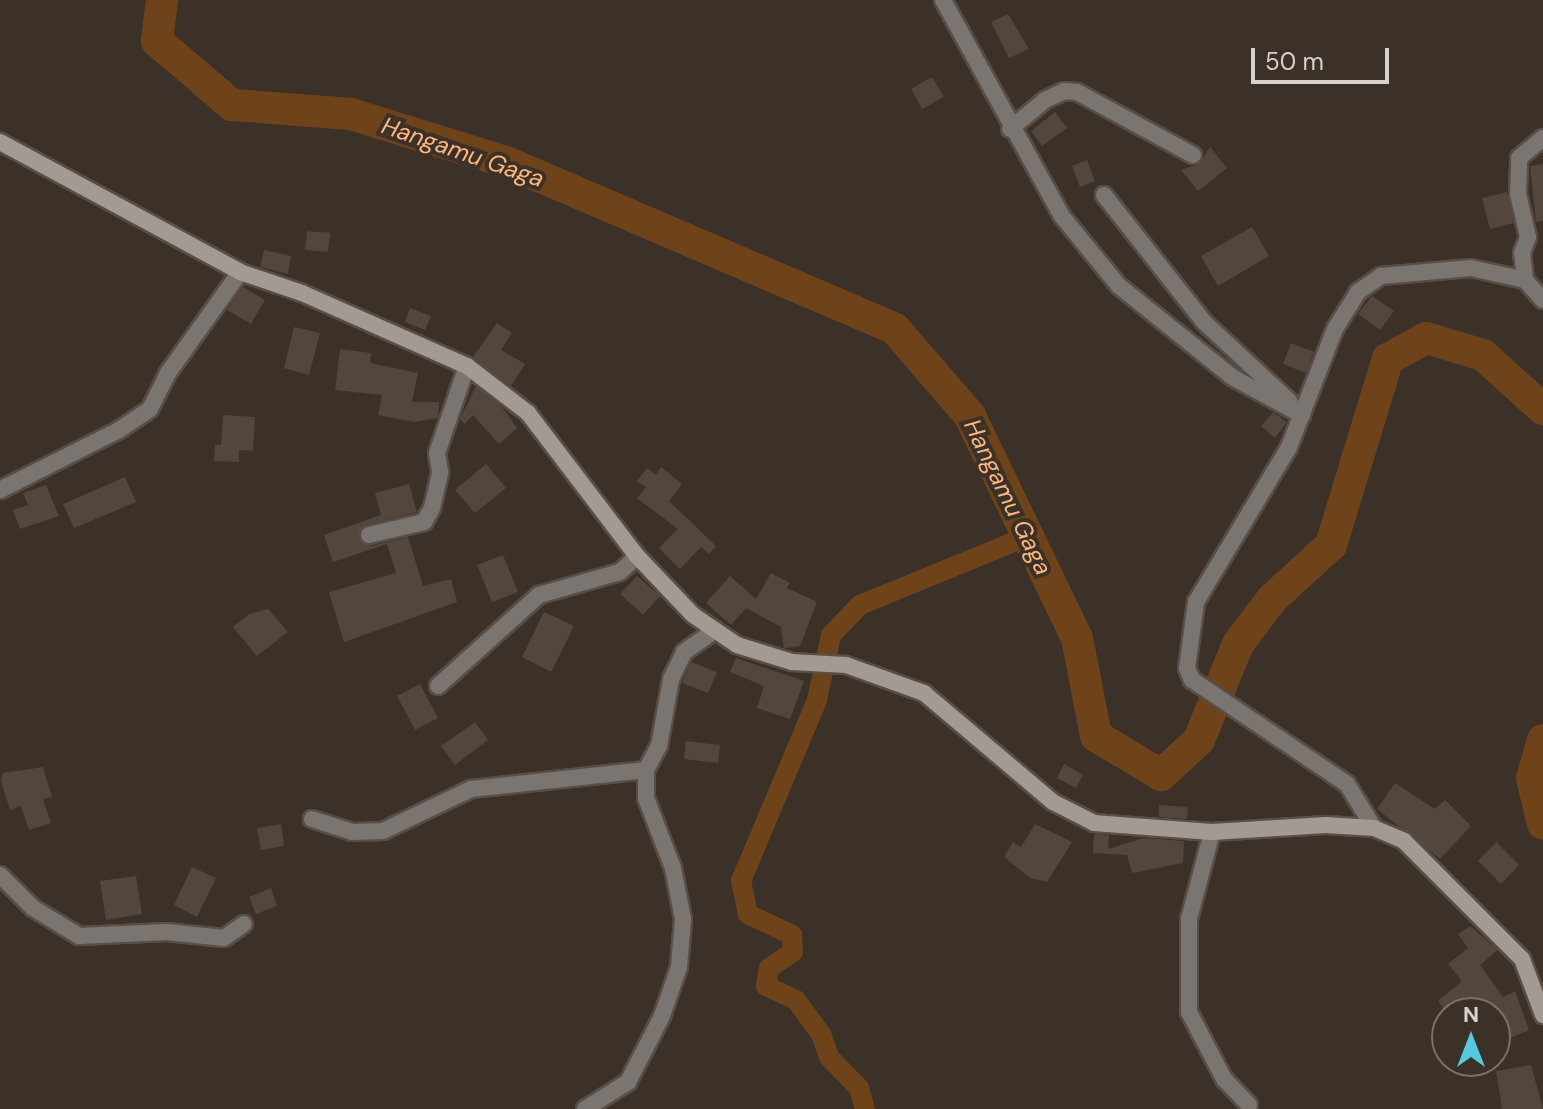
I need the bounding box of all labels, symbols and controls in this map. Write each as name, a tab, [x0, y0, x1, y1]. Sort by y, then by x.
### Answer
scale bar	[1255, 32, 1393, 82]
text: 50 m	[1265, 46, 1324, 77]
water label: Hangamu Gaga	[378, 111, 548, 193]
water label: Hangamu Gaga	[958, 414, 1058, 580]
north arrow	[1431, 997, 1511, 1077]
text: N	[1463, 1000, 1479, 1029]

